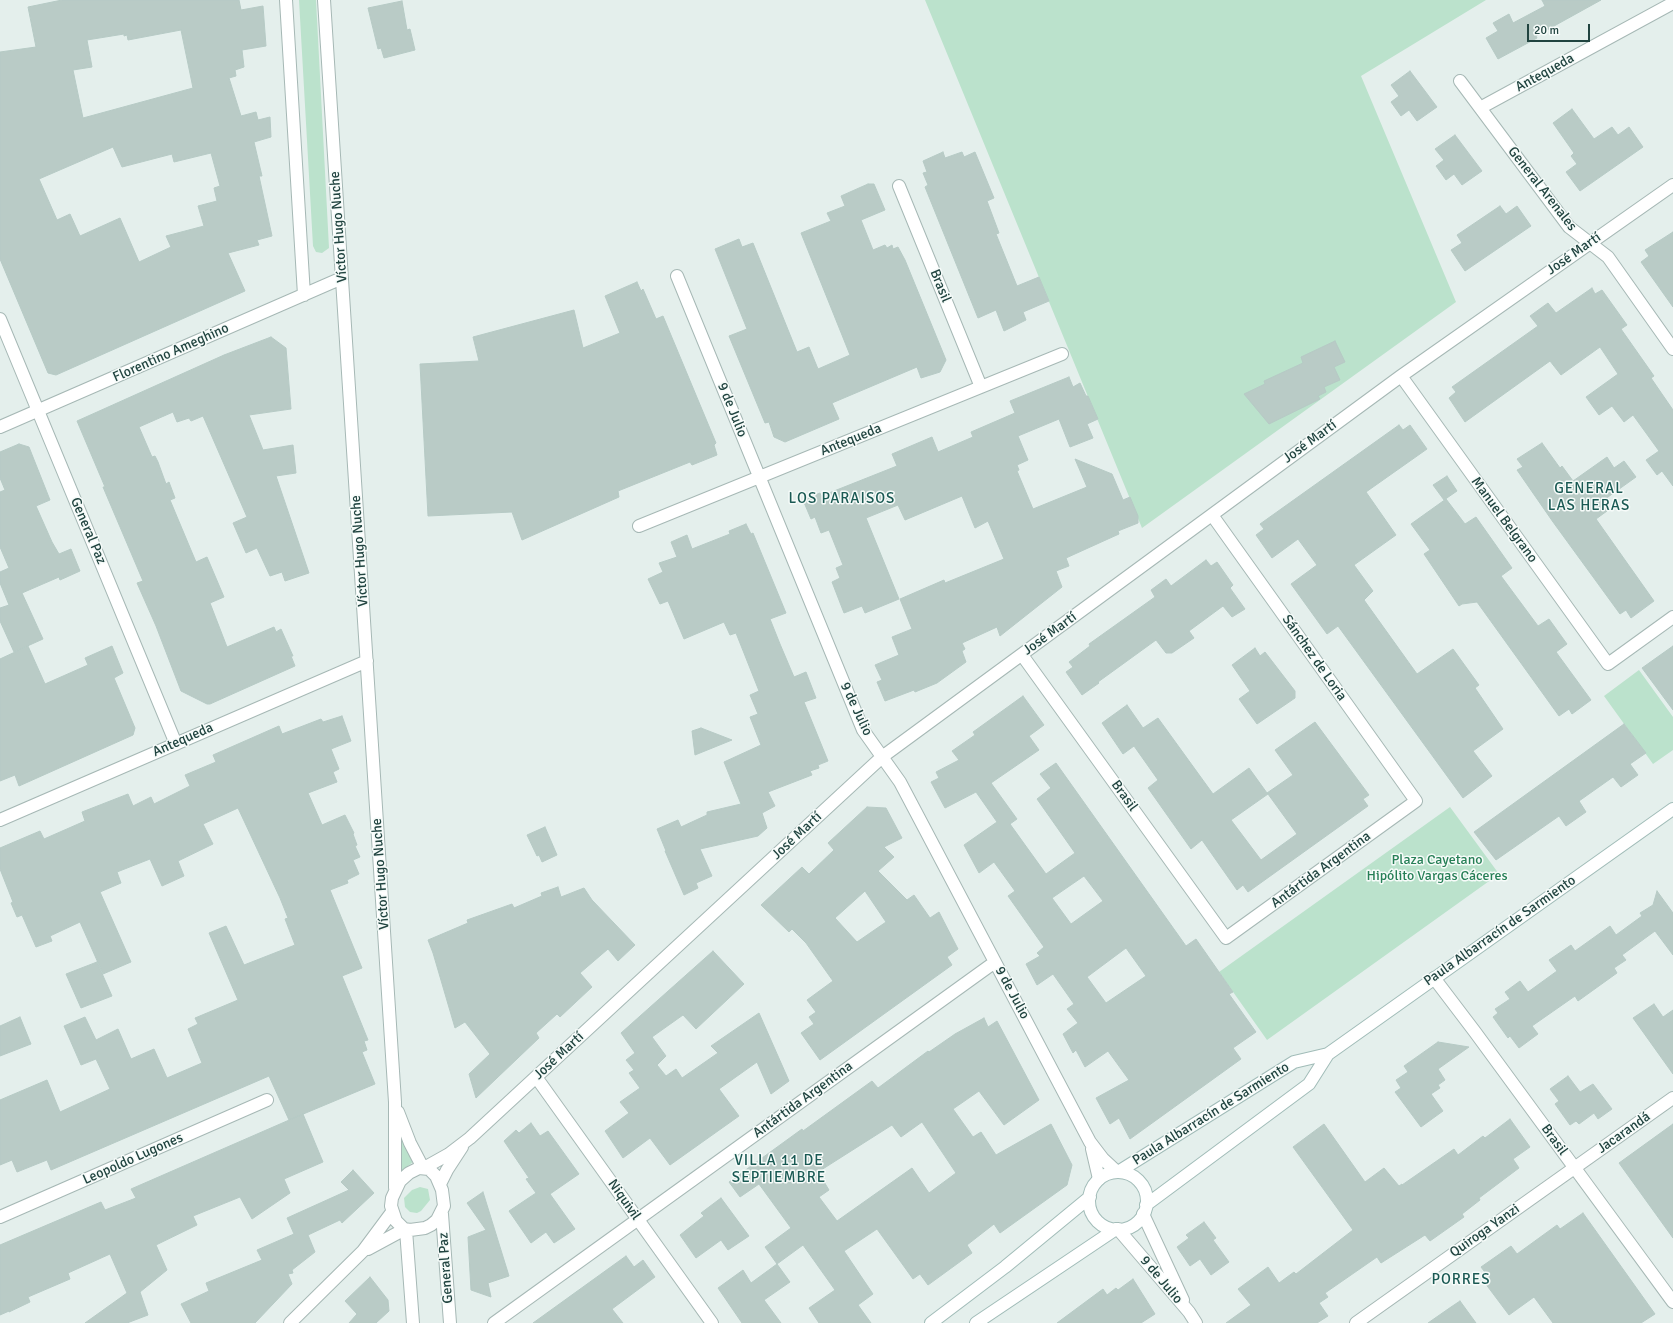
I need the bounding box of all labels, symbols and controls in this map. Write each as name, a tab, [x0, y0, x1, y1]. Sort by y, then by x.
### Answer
scale bar	[1529, 16, 1592, 42]
text: 20 m	[1534, 23, 1559, 38]
street label: Antequeda	[1513, 50, 1577, 96]
street label: General Arenales	[1504, 144, 1580, 234]
street label: Víctor Hugo Nuche	[327, 171, 351, 283]
street label: José Martí	[1544, 229, 1604, 279]
street label: Brasil	[926, 267, 954, 305]
street label: Florentino Ameghino	[110, 320, 232, 386]
street label: 9 de Julio	[713, 380, 751, 440]
street label: José Martí	[1280, 417, 1340, 467]
street label: Antequeda	[818, 420, 884, 460]
street label: Manuel Belgrano	[1467, 474, 1541, 566]
district label: GENERAL LAS HERAS	[1548, 480, 1630, 515]
district label: LOS PARAISOS	[789, 490, 895, 508]
street label: General Paz	[66, 495, 110, 567]
street label: Víctor Hugo Nuche	[348, 495, 372, 607]
street label: José Martí	[1020, 609, 1080, 659]
street label: Sánchez de Loria	[1278, 612, 1350, 704]
street label: 9 de Julio	[836, 680, 876, 738]
street label: Antequeda	[150, 719, 216, 761]
street label: Brasil	[1107, 777, 1141, 815]
street label: José Martí	[768, 809, 826, 863]
street label: Víctor Hugo Nuche	[369, 818, 393, 930]
street label: Antártida Argentina	[1268, 828, 1374, 912]
park label: Plaza Cayetano Hipólito Vargas Cáceres	[1366, 852, 1508, 884]
street label: Paula Albarracín de Sarmiento	[1421, 872, 1579, 990]
street label: 9 de Julio	[991, 964, 1033, 1022]
street label: José Martí	[530, 1029, 588, 1083]
street label: Antártida Argentina	[750, 1058, 856, 1142]
street label: Paula Albarracín de Sarmiento	[1130, 1059, 1292, 1169]
street label: Jacarandá	[1594, 1109, 1654, 1157]
street label: Brasil	[1537, 1121, 1571, 1159]
street label: Leopoldo Lugones	[80, 1129, 186, 1189]
district label: VILLA 11 DE SEPTIEMBRE	[732, 1152, 826, 1187]
street label: Niquivil	[604, 1176, 644, 1224]
street label: Quiroga Yanzi	[1447, 1201, 1523, 1261]
street label: General Paz	[435, 1232, 457, 1304]
street label: 9 de Julio	[1136, 1253, 1186, 1307]
district label: PORRES	[1431, 1271, 1491, 1289]

